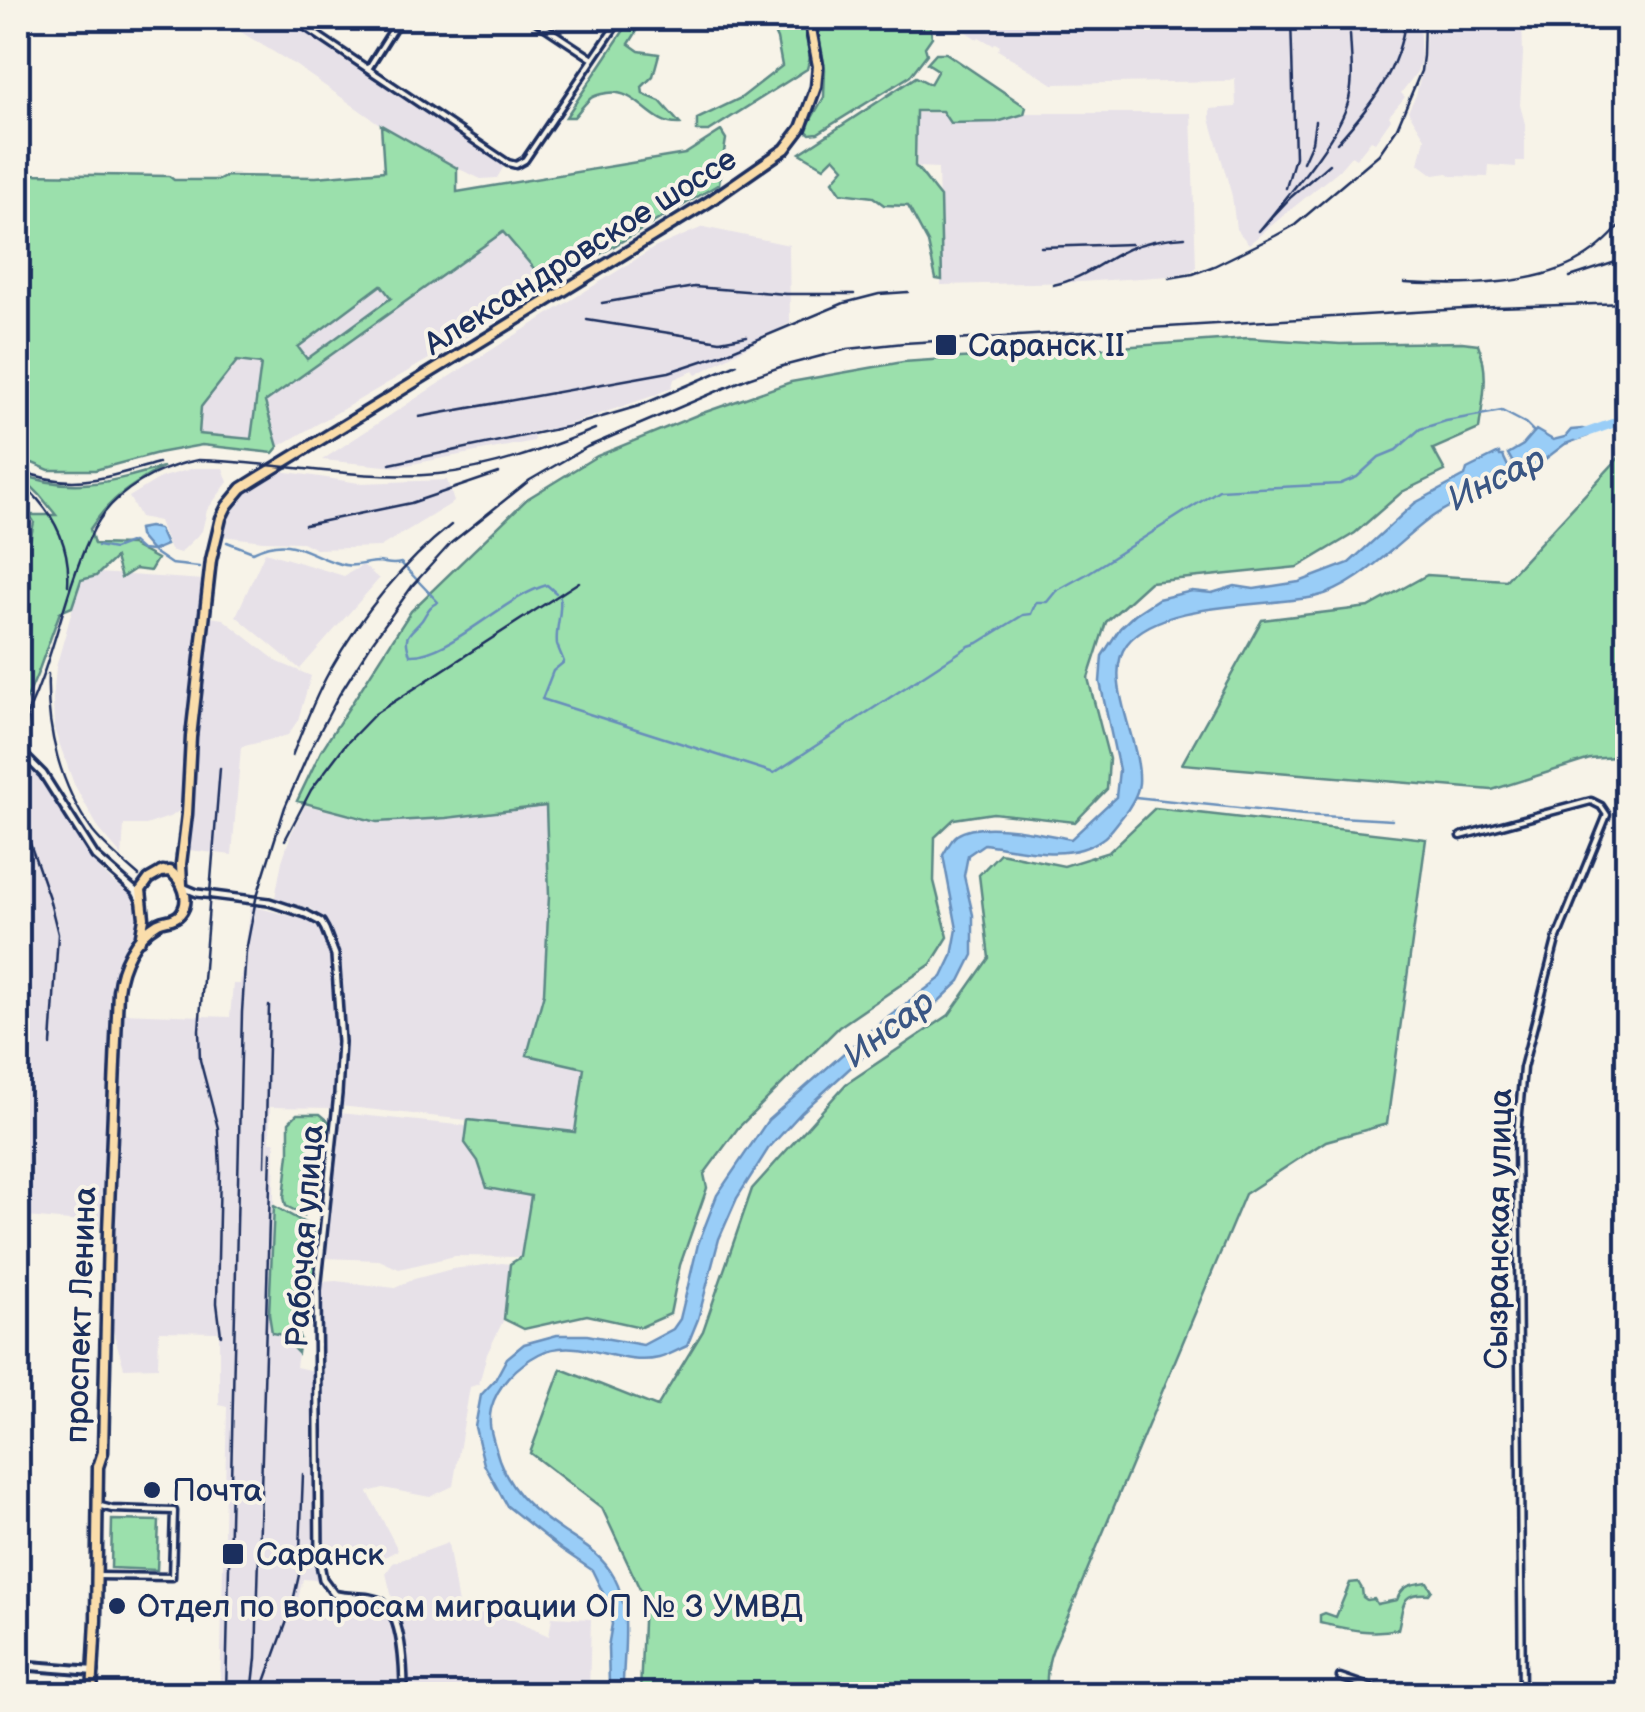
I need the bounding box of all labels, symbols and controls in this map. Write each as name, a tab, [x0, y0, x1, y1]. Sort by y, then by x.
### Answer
street label: Александровское шоссе	[416, 140, 744, 365]
place label: Саранск II	[968, 327, 1125, 366]
marker: Саранск II	[933, 332, 959, 358]
water label: Инсар	[1441, 437, 1553, 521]
water label: Инсар	[835, 981, 943, 1077]
street label: Сызранская улица	[1478, 1088, 1521, 1370]
street label: Рабочая улица	[278, 1123, 333, 1349]
street label: проспект Ленина	[58, 1186, 105, 1444]
place label: Почта	[172, 1472, 262, 1511]
marker: Почта	[141, 1479, 163, 1501]
place label: Саранск	[256, 1536, 384, 1575]
marker: Саранск	[220, 1541, 246, 1567]
place label: Отдел по вопросам миграции ОП № 3 УМВД	[137, 1588, 803, 1627]
marker: Отдел по вопросам миграции ОП № 3 УМВД	[106, 1595, 128, 1617]

